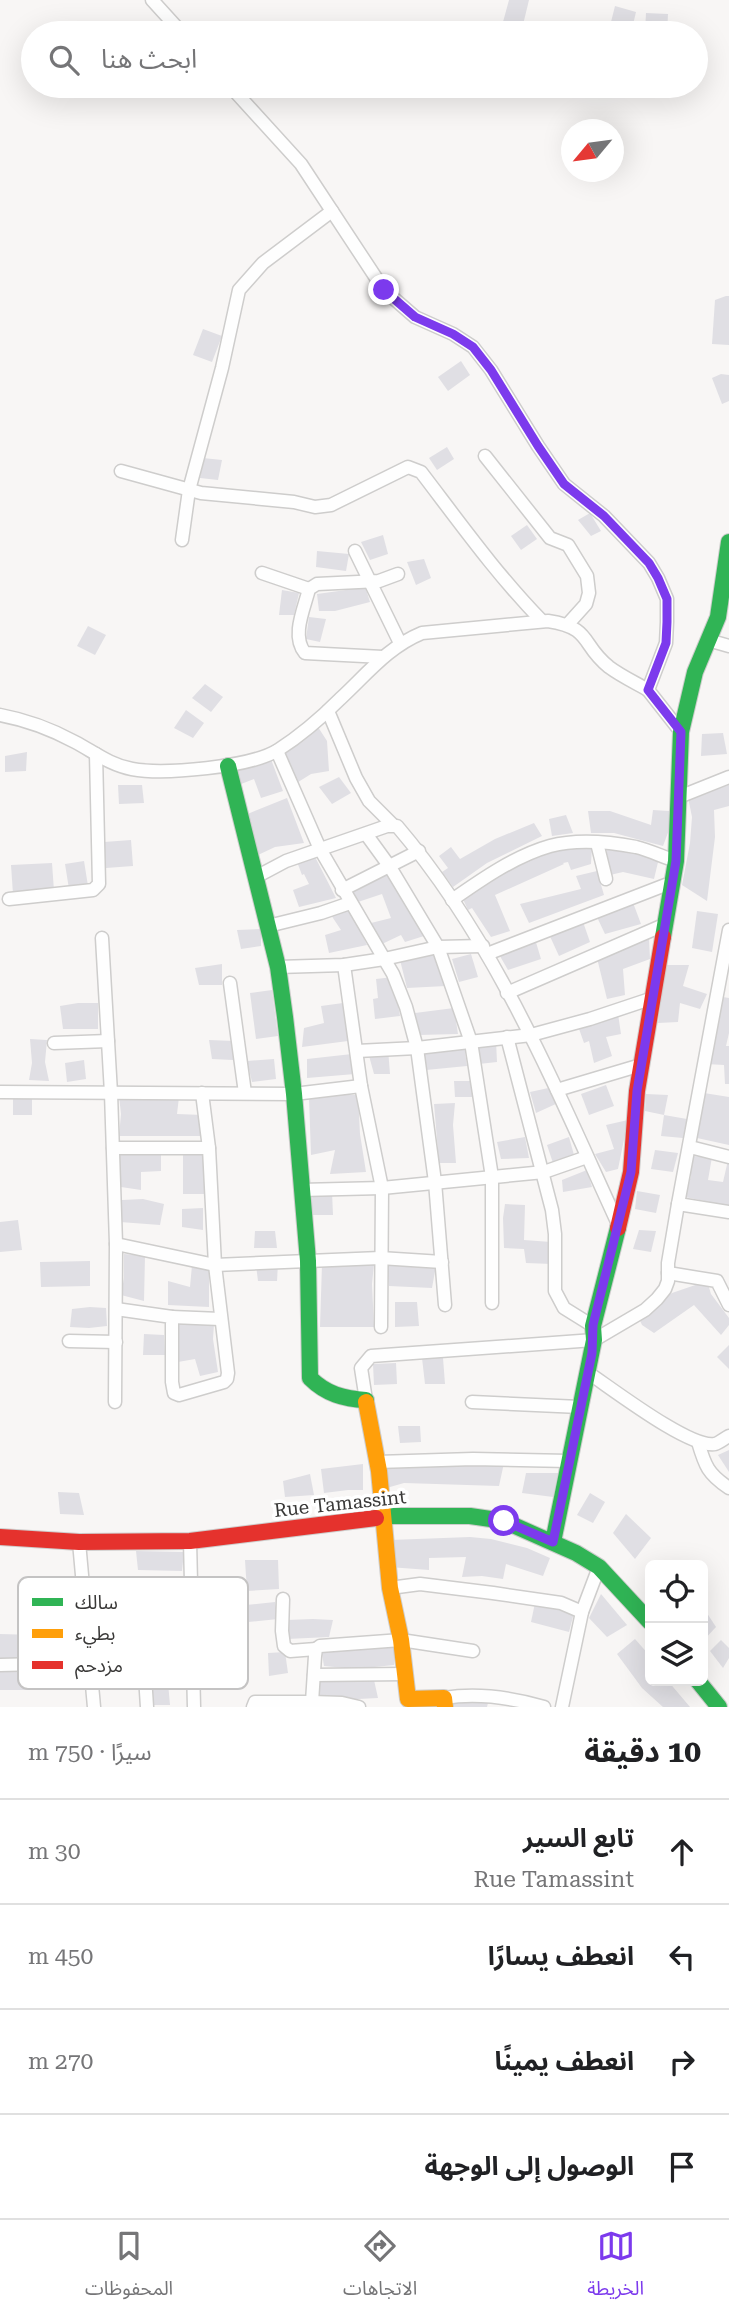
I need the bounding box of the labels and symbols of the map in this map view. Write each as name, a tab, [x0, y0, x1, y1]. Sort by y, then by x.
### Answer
north arrow	[561, 119, 624, 182]
route end	[368, 274, 399, 305]
street label: Rue Tamassint	[273, 1485, 407, 1522]
route start	[488, 1505, 519, 1536]
legend	[18, 1577, 248, 1689]
text: سالك	[75, 1591, 118, 1614]
text: بطيء	[75, 1622, 115, 1648]
text: مزدحم	[75, 1654, 123, 1680]

